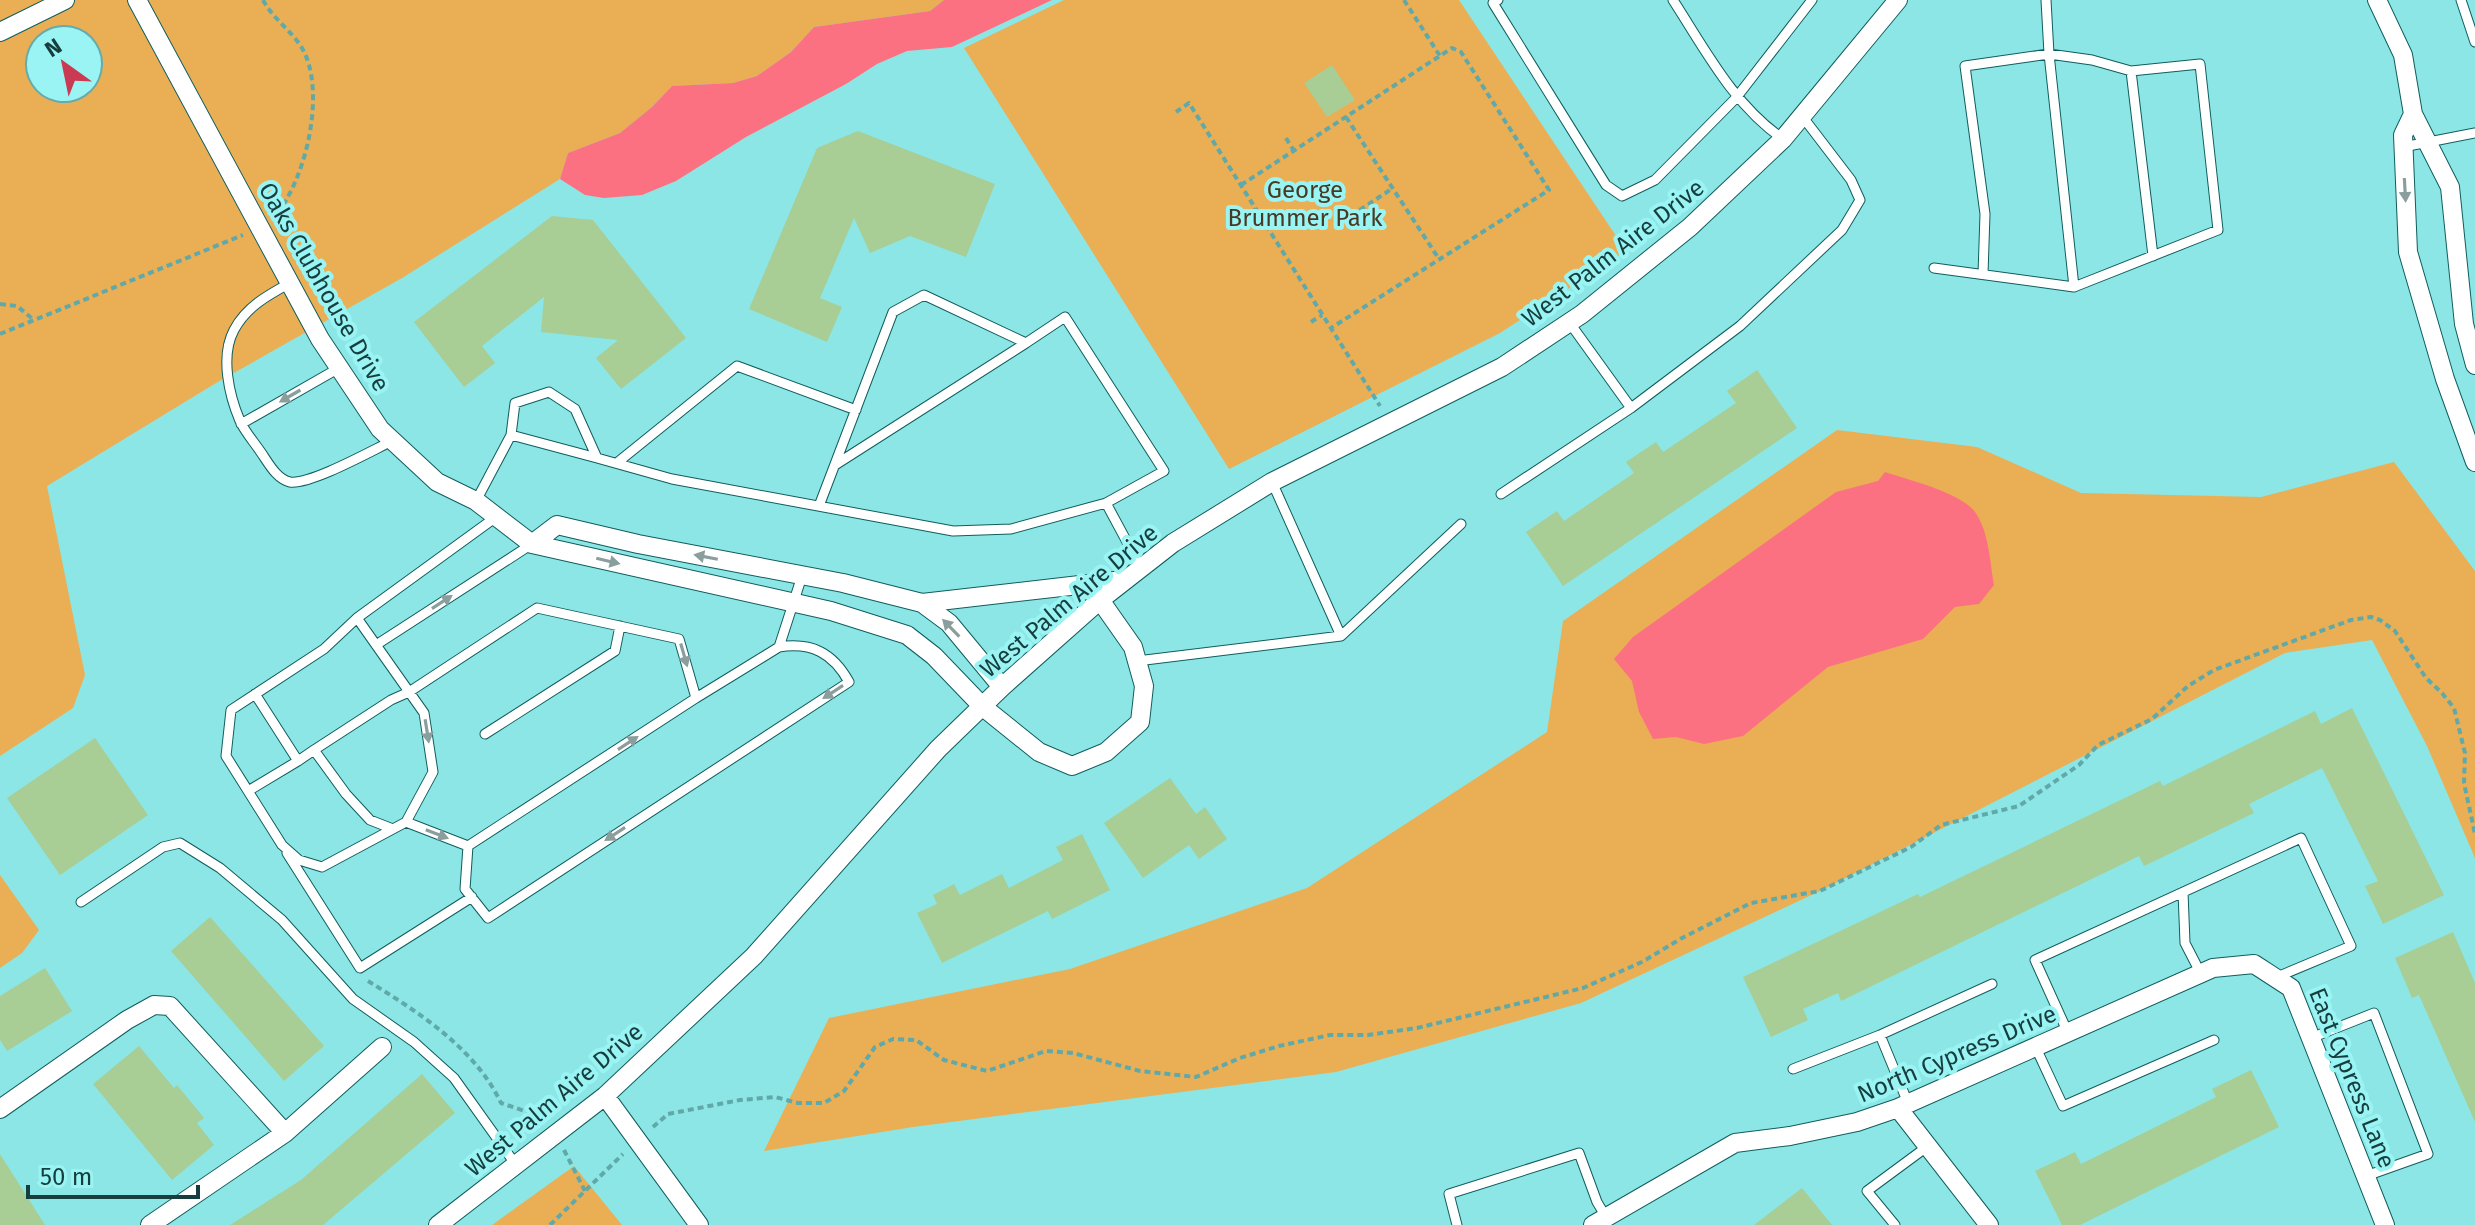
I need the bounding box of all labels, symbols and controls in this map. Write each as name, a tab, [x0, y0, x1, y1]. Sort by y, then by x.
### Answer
north arrow	[24, 24, 104, 104]
text: N	[40, 32, 67, 63]
street label: West Palm Aire Drive	[1516, 173, 1710, 333]
park label: George Brummer Park	[1228, 176, 1383, 232]
street label: Oaks Clubhouse Drive	[253, 178, 395, 396]
one-way arrow	[2399, 178, 2412, 203]
one-way arrow	[279, 389, 301, 403]
street label: West Palm Aire Drive	[975, 519, 1163, 683]
one-way arrow	[693, 551, 718, 563]
one-way arrow	[596, 555, 621, 568]
one-way arrow	[431, 595, 452, 610]
one-way arrow	[943, 619, 961, 638]
one-way arrow	[678, 642, 690, 667]
one-way arrow	[822, 685, 844, 699]
one-way arrow	[421, 718, 433, 743]
one-way arrow	[617, 735, 638, 750]
one-way arrow	[605, 827, 626, 842]
one-way arrow	[425, 828, 449, 841]
street label: East Cypress Lane	[2303, 984, 2401, 1172]
street label: North Cypress Drive	[1853, 999, 2061, 1109]
street label: West Palm Aire Drive	[460, 1018, 648, 1182]
scale bar	[28, 1149, 198, 1199]
text: 50 m	[40, 1163, 92, 1191]

